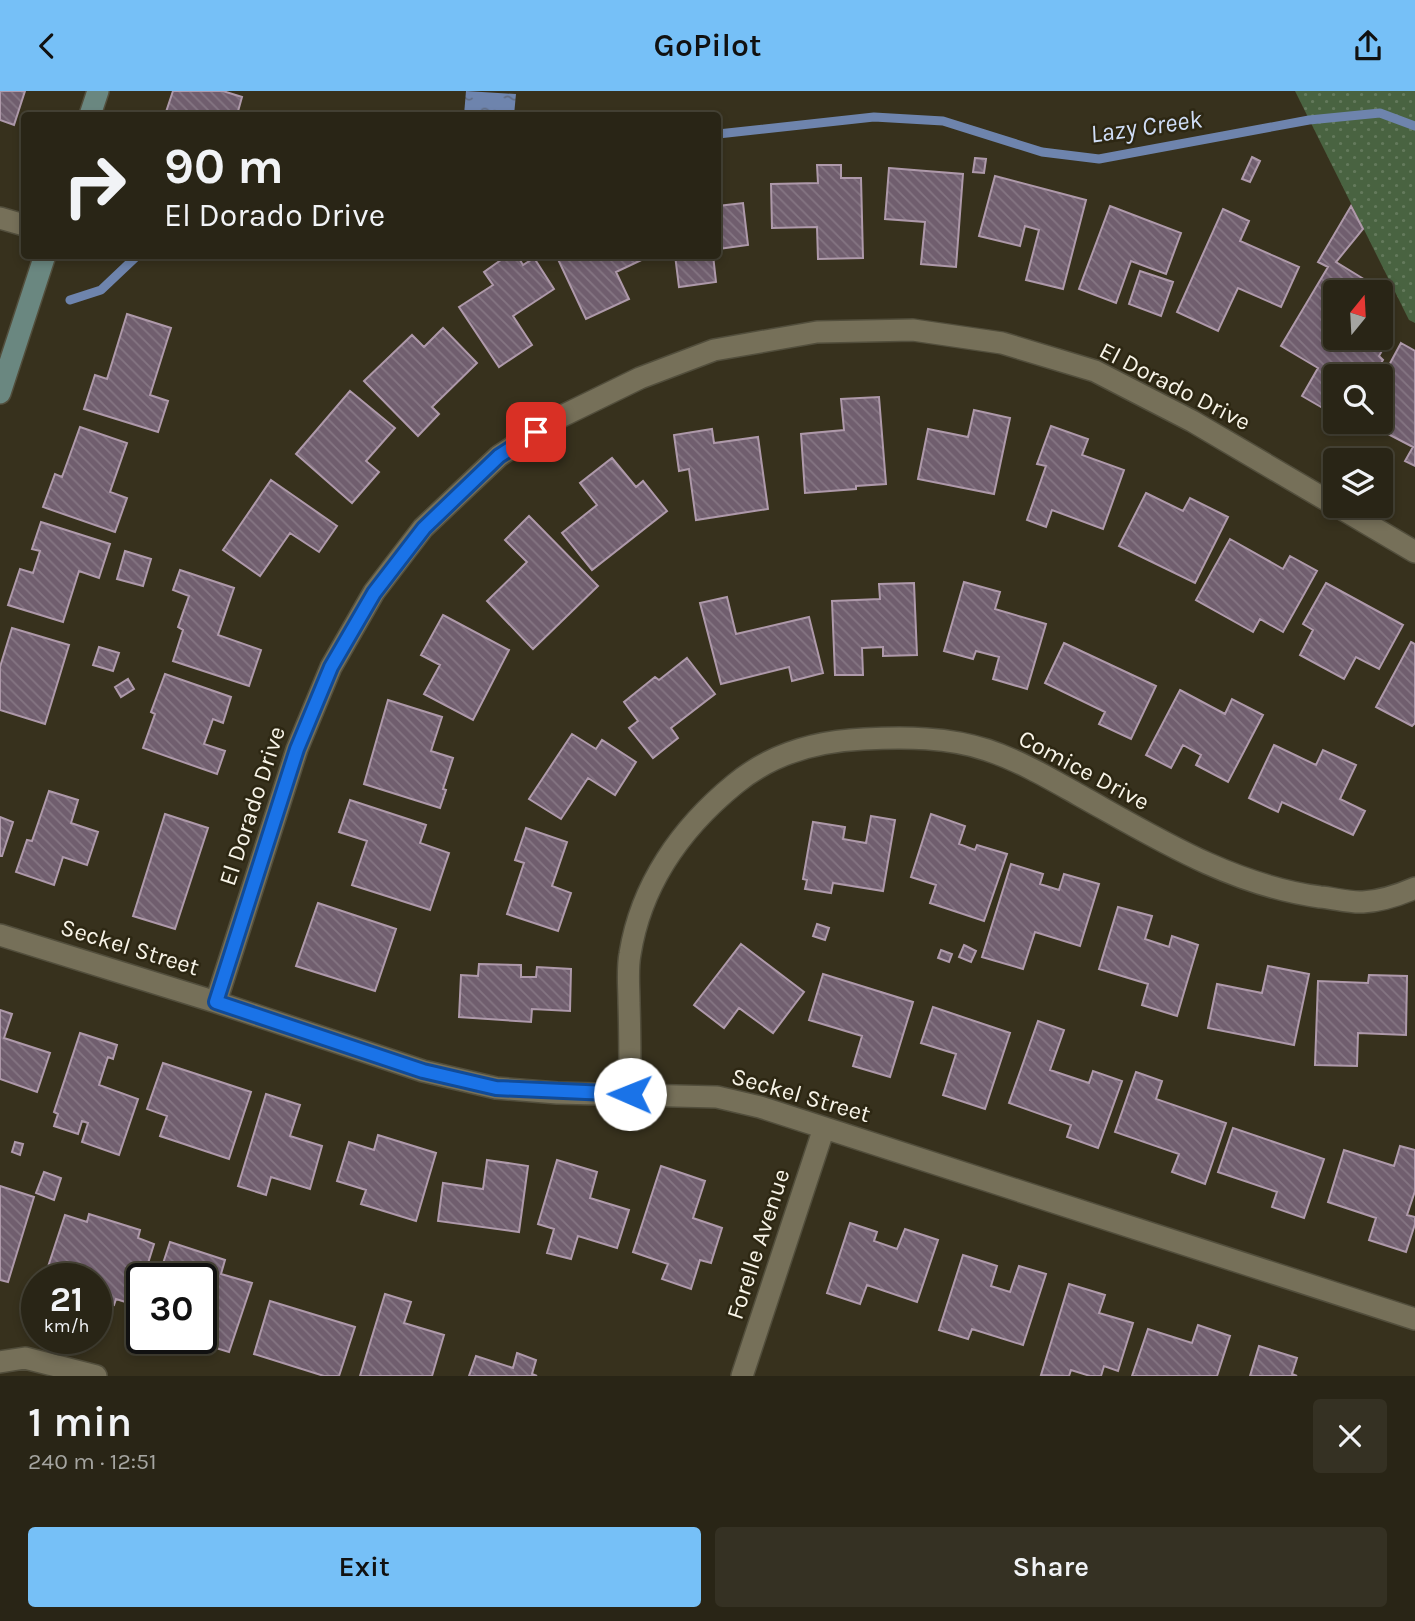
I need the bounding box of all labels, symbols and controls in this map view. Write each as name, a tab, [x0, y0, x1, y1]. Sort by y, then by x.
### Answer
icon: back	[28, 27, 66, 65]
text: GoPilot	[654, 27, 761, 64]
icon: share	[1349, 27, 1387, 65]
water label: Lazy Creek	[1088, 103, 1205, 150]
text: 90 m	[164, 138, 284, 195]
icon: right	[49, 140, 140, 231]
text: El Dorado Drive	[164, 197, 385, 234]
north arrow	[1323, 280, 1393, 350]
map controls	[1323, 280, 1393, 518]
street label: El Dorado Drive	[1095, 336, 1255, 436]
button: search	[1323, 364, 1393, 434]
pin	[506, 402, 566, 462]
icon: arrive	[517, 413, 555, 451]
button: layers	[1323, 448, 1393, 518]
street label: El Dorado Drive	[213, 723, 291, 889]
street label: Comice Drive	[1014, 724, 1154, 816]
street label: Seckel Street	[57, 913, 203, 981]
position arrow	[593, 1057, 667, 1131]
street label: Seckel Street	[728, 1062, 874, 1128]
street label: Forelle Avenue	[721, 1165, 795, 1323]
speed limit sign: 30	[126, 1263, 217, 1354]
text: 21	[50, 1279, 83, 1320]
text: km/h	[44, 1315, 89, 1337]
text: 1 min	[28, 1397, 132, 1447]
button: close	[1313, 1399, 1387, 1473]
text: 240 m · 12:51	[28, 1448, 157, 1475]
button: Exit	[28, 1527, 701, 1607]
button: Share	[715, 1527, 1387, 1607]

